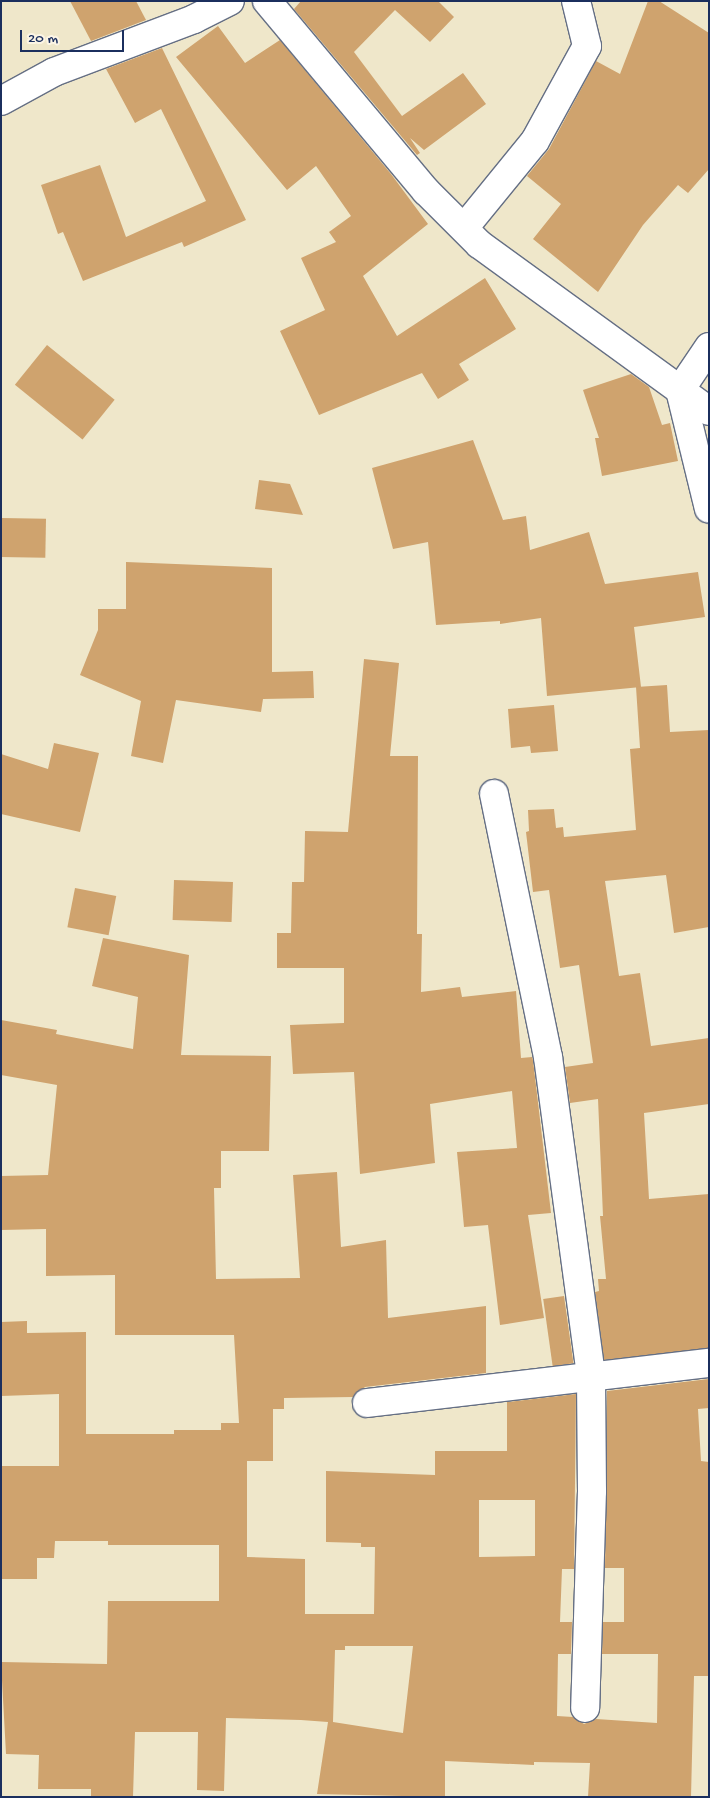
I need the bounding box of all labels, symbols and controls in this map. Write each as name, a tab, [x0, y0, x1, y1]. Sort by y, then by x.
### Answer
scale bar	[22, 20, 126, 52]
text: 20 m	[28, 30, 58, 48]

